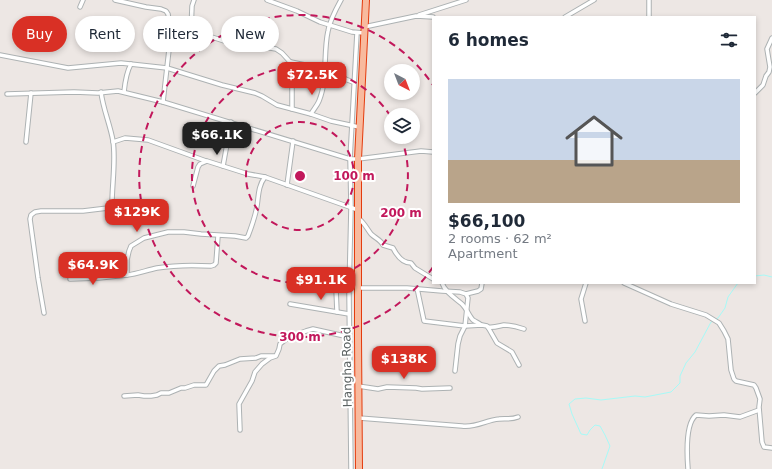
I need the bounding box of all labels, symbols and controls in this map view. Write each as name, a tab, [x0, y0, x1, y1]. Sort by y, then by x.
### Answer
chip: Buy	[12, 16, 67, 52]
chip: Rent	[75, 16, 135, 52]
chip: Filters	[143, 16, 213, 52]
chip: New	[221, 16, 279, 52]
icon: filters	[718, 29, 740, 51]
text: 6 homes	[448, 30, 529, 50]
pin: $72.5K	[279, 62, 345, 96]
north arrow	[384, 64, 420, 100]
map controls	[384, 64, 420, 144]
text: $72.5K	[286, 67, 338, 82]
icon: home	[558, 105, 630, 177]
button: layers	[384, 108, 420, 144]
pin: $66.1K	[184, 122, 250, 156]
text: $66.1K	[191, 127, 243, 142]
centre of rings	[293, 169, 307, 183]
text: 100 m	[333, 169, 375, 183]
pin: $129K	[109, 199, 165, 233]
text: $129K	[114, 204, 160, 219]
text: 200 m	[380, 206, 422, 220]
text: $66,100	[448, 211, 525, 231]
text: 2 rooms · 62 m²	[448, 231, 552, 246]
text: Apartment	[448, 246, 518, 261]
pin: $64.9K	[60, 252, 126, 286]
text: $64.9K	[67, 257, 119, 272]
pin: $91.1K	[288, 267, 354, 301]
text: $91.1K	[295, 272, 347, 287]
street label: Hangha Road	[339, 327, 355, 407]
text: 300 m	[279, 330, 321, 344]
pin: $138K	[376, 346, 432, 380]
text: $138K	[381, 351, 427, 366]

